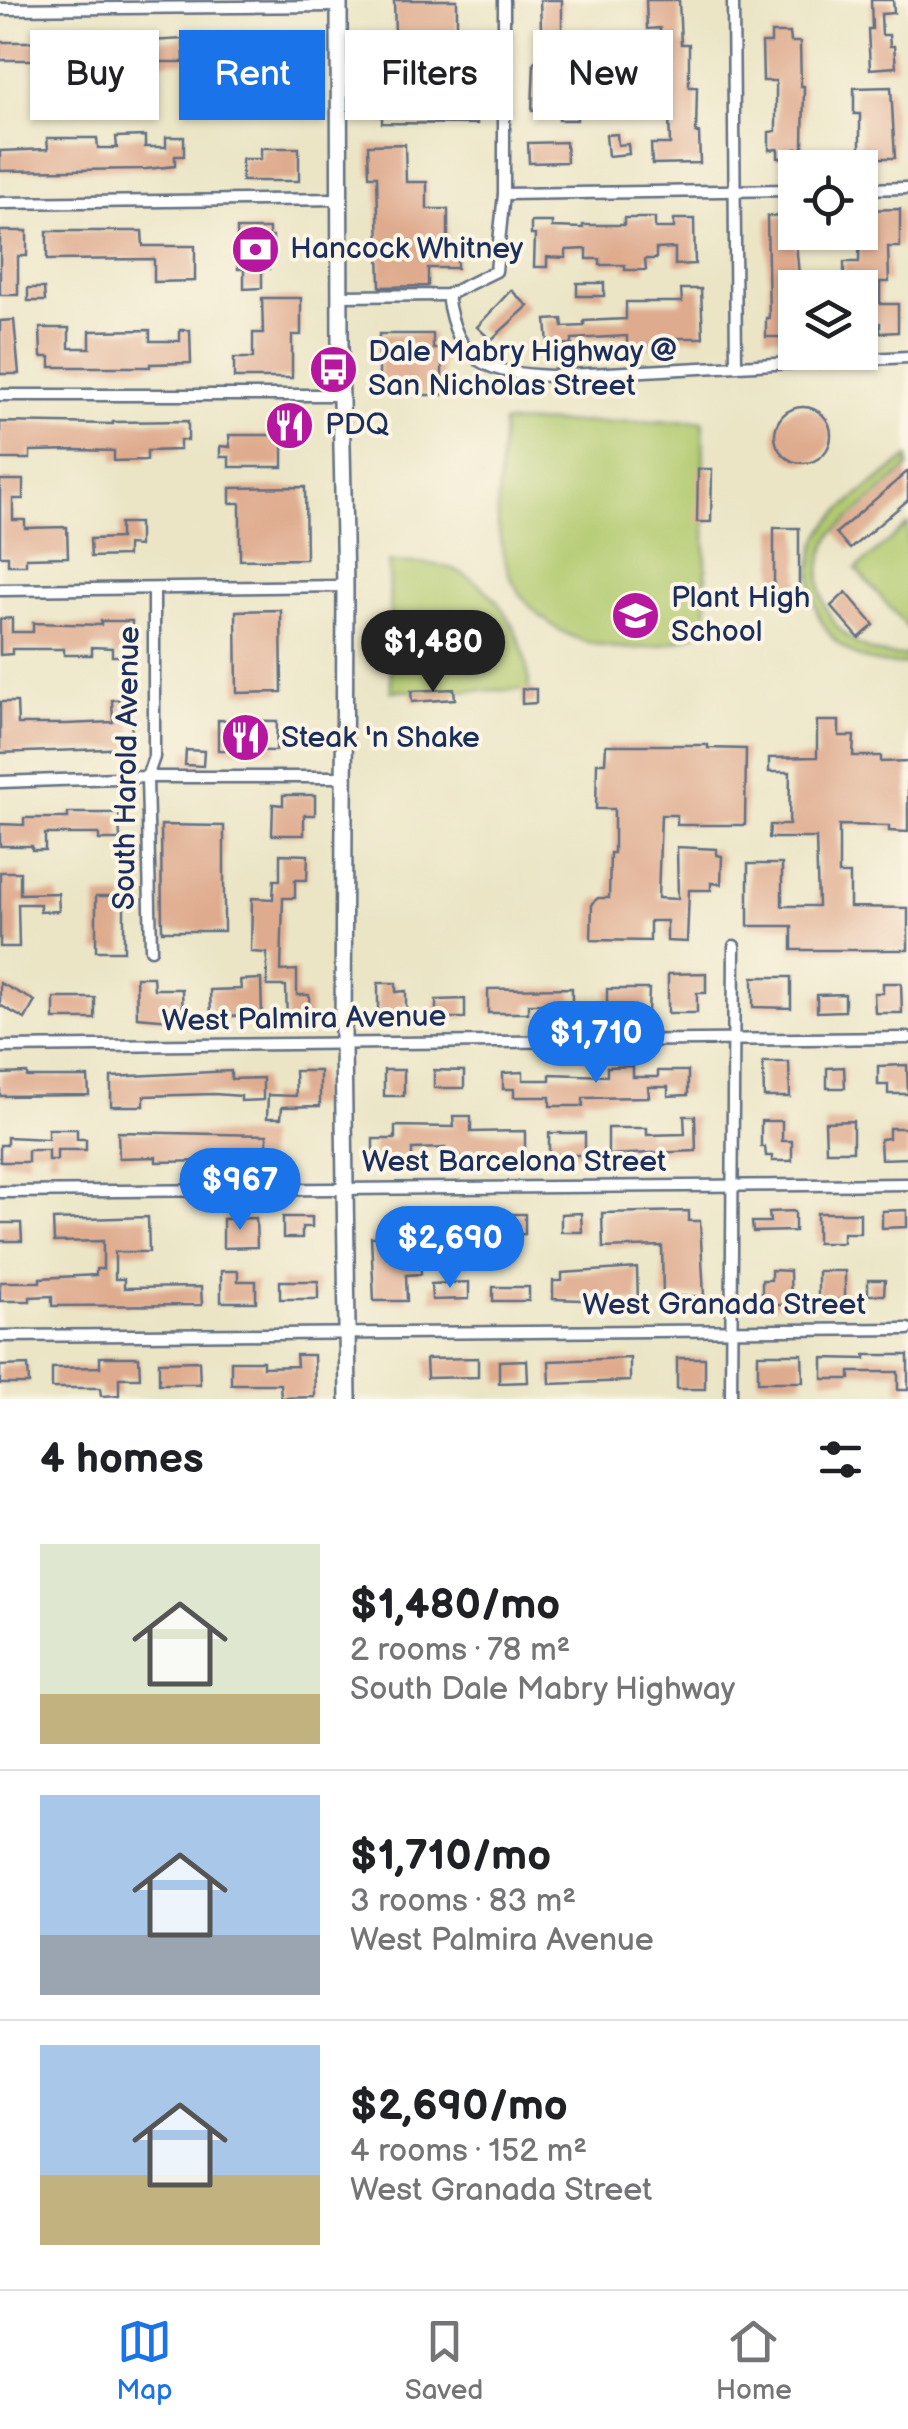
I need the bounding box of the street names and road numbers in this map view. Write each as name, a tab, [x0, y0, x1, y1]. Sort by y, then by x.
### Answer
street label: South Harold Avenue	[107, 626, 147, 910]
street label: West Palmira Avenue	[161, 999, 447, 1039]
street label: West Barcelona Street	[362, 1144, 666, 1180]
street label: West Granada Street	[582, 1287, 866, 1323]

